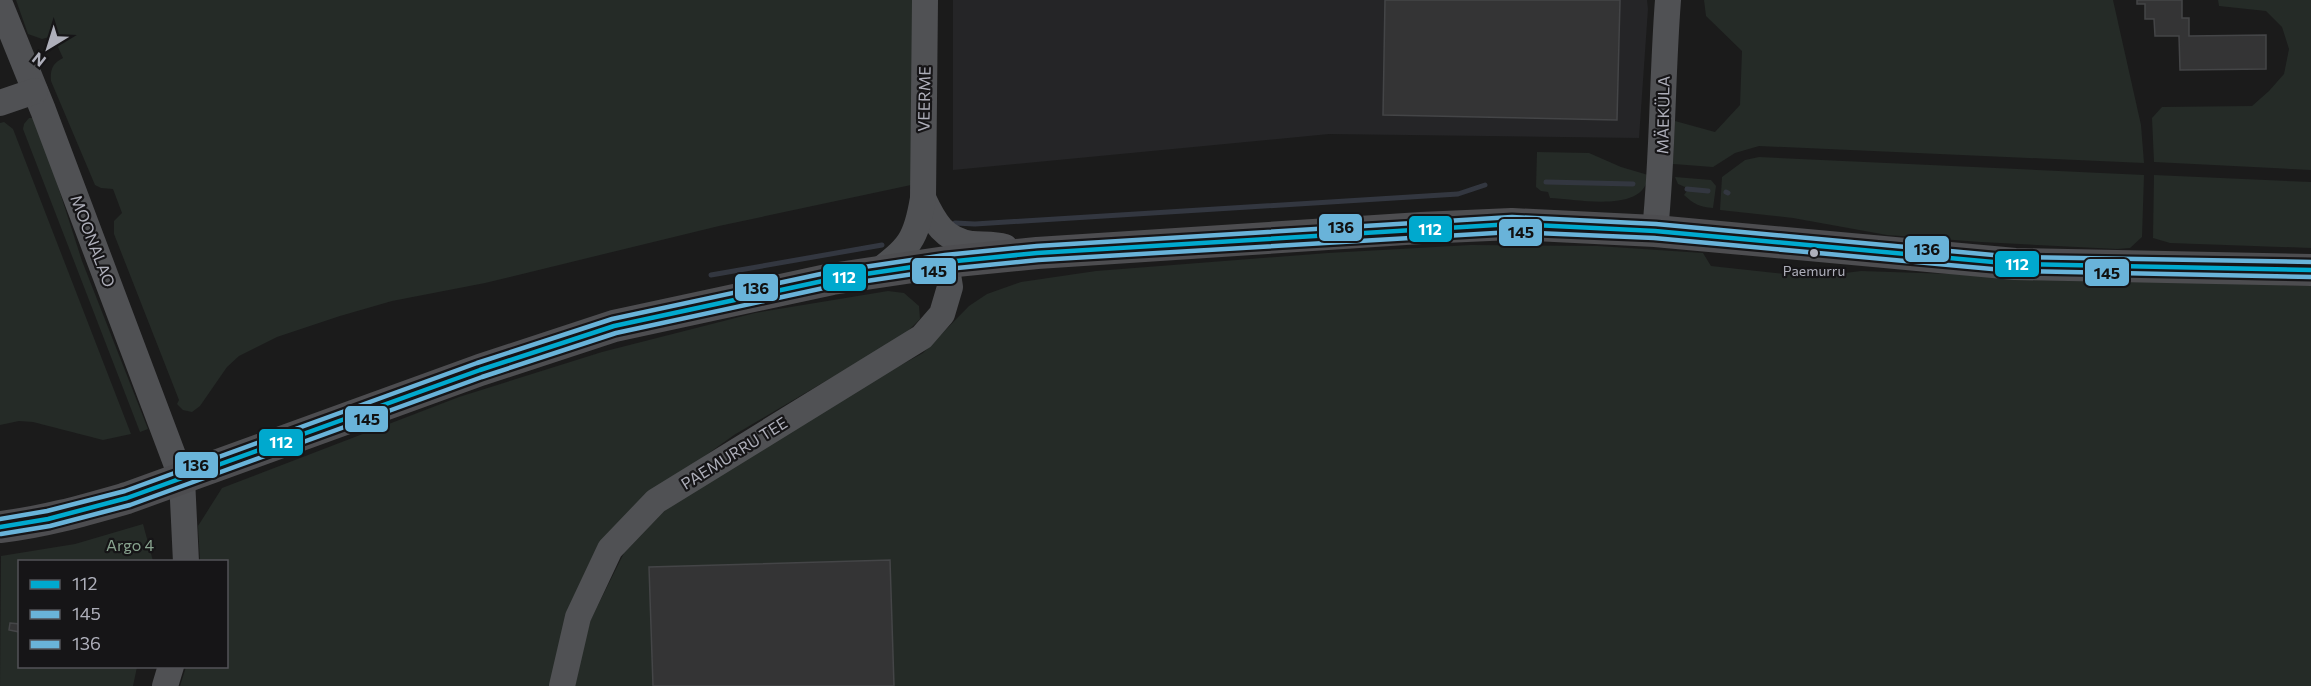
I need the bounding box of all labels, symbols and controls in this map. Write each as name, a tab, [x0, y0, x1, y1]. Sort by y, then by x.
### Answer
north arrow	[18, 18, 78, 78]
text: N	[28, 49, 49, 71]
street label: VEERME	[913, 66, 934, 132]
street label: MÄEKÜLA	[1652, 76, 1673, 154]
street label: MOONALAO	[67, 192, 120, 290]
line badge: 136	[1318, 213, 1363, 242]
line badge: 112	[1408, 215, 1453, 243]
text: 136	[1328, 217, 1354, 236]
line badge: 145	[1498, 218, 1543, 247]
text: 112	[1418, 219, 1442, 238]
text: 145	[1508, 222, 1534, 241]
line badge: 136	[1904, 235, 1950, 263]
text: 136	[1914, 239, 1940, 258]
marker: Paemurru	[1808, 247, 1820, 259]
line badge: 112	[1994, 250, 2040, 278]
text: 112	[2005, 254, 2029, 273]
line badge: 145	[911, 257, 957, 285]
line badge: 145	[2084, 258, 2130, 287]
text: 145	[921, 261, 947, 280]
place label: Paemurru	[1783, 262, 1845, 279]
line badge: 112	[822, 263, 867, 292]
text: 145	[2094, 263, 2120, 282]
text: 112	[832, 267, 856, 286]
line badge: 136	[734, 273, 779, 302]
text: 136	[743, 278, 769, 297]
line badge: 145	[344, 405, 389, 433]
text: 145	[354, 409, 380, 428]
street label: PAEMURRU TEE	[677, 412, 790, 493]
line badge: 112	[258, 428, 304, 457]
text: 112	[269, 432, 293, 451]
line badge: 136	[174, 451, 219, 479]
text: 136	[183, 455, 209, 474]
park label: Argo 4	[106, 535, 154, 554]
legend	[18, 560, 228, 668]
text: 112	[72, 572, 97, 594]
text: 145	[72, 602, 101, 624]
text: 136	[72, 632, 101, 654]

